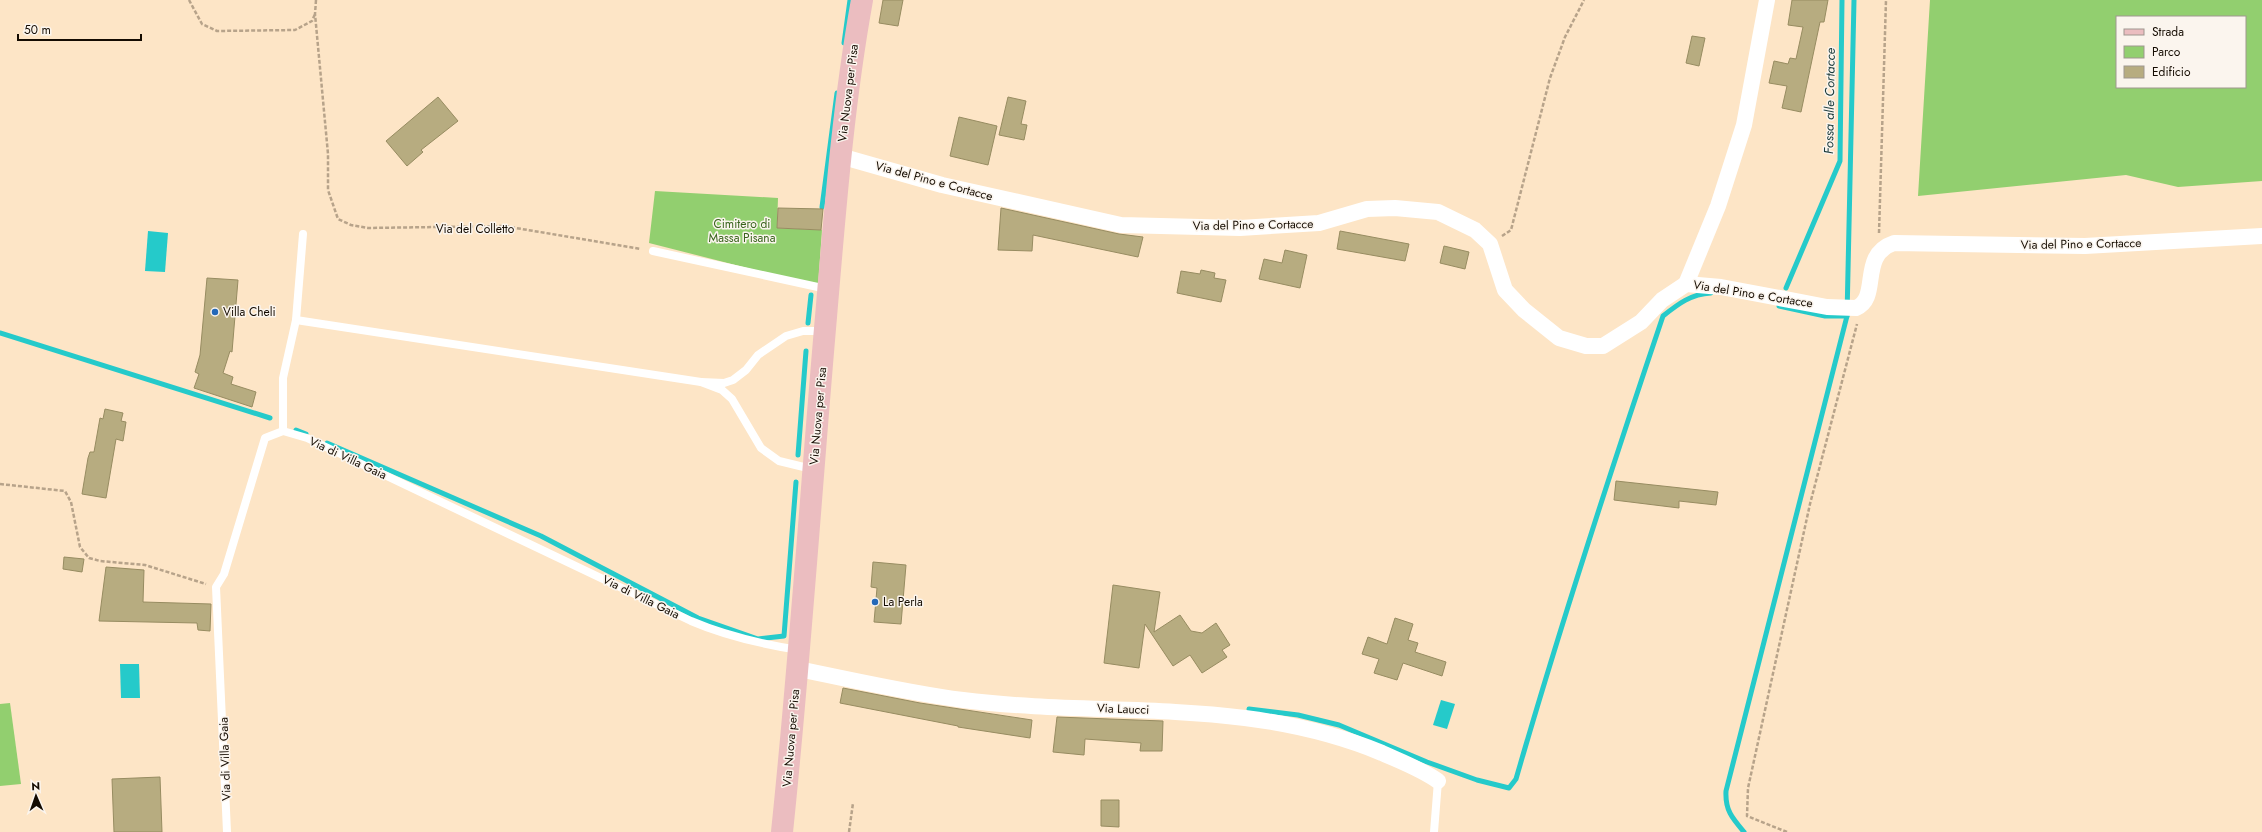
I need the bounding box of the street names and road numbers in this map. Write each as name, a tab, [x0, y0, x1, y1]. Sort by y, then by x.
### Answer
street label: Via Nuova per Pisa	[833, 43, 863, 143]
street label: Via del Pino e Cortacce	[873, 157, 995, 205]
street label: Via del Pino e Cortacce	[1192, 215, 1314, 235]
street label: Via del Colletto	[436, 220, 515, 238]
street label: Via del Pino e Cortacce	[2020, 234, 2142, 254]
street label: Via del Pino e Cortacce	[1692, 276, 1814, 312]
street label: Via Nuova per Pisa	[805, 366, 831, 466]
street label: Via di Villa Gaia	[306, 432, 390, 484]
street label: Via di Villa Gaia	[599, 571, 683, 624]
street label: Via Nuova per Pisa	[778, 688, 804, 788]
street label: Via Laucci	[1096, 699, 1150, 719]
street label: Via di Villa Gaia	[215, 717, 235, 801]

